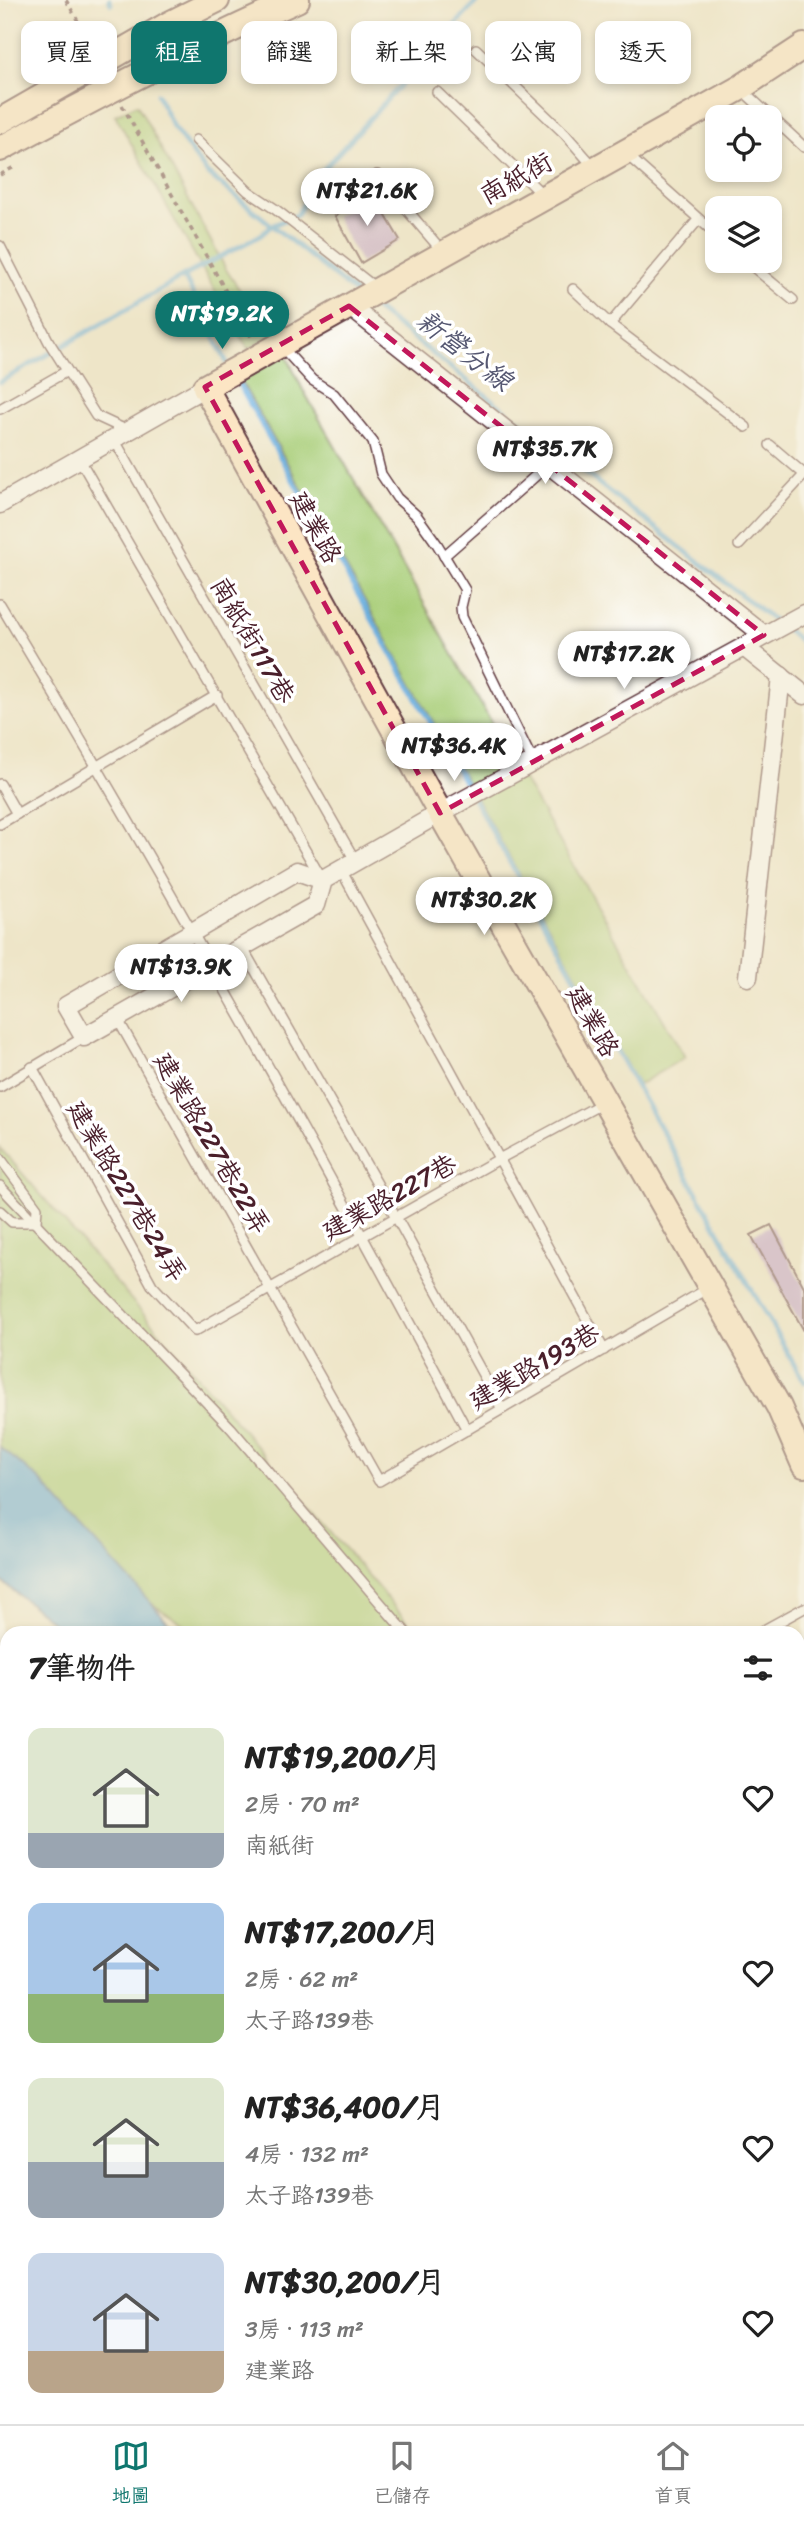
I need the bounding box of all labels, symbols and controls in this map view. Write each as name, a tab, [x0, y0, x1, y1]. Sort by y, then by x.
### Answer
chip: 買屋	[21, 21, 117, 84]
chip: 租屋	[131, 21, 227, 84]
chip: 篩選	[241, 21, 337, 84]
chip: 新上架	[351, 21, 471, 84]
chip: 公寓	[485, 21, 581, 84]
chip: 透天	[595, 21, 691, 84]
map controls	[705, 105, 782, 273]
button: locate	[705, 105, 782, 182]
street label: 南紙街	[471, 139, 561, 217]
pin: NT$21.6K	[295, 168, 439, 228]
text: NT$21.6K	[317, 170, 417, 211]
button: layers	[705, 196, 782, 273]
pin: NT$19.2K	[150, 292, 294, 351]
text: NT$19.2K	[171, 293, 273, 334]
water label: 新營分線	[405, 297, 525, 405]
pin: NT$35.7K	[473, 426, 617, 486]
text: NT$35.7K	[493, 428, 597, 469]
street label: 建業路	[277, 482, 355, 572]
street label: 南紙街117巷	[198, 567, 308, 713]
pin: NT$17.2K	[552, 632, 696, 691]
text: NT$17.2K	[574, 633, 674, 674]
pin: NT$36.4K	[382, 724, 526, 783]
text: NT$36.4K	[402, 725, 506, 766]
pin: NT$30.2K	[412, 878, 556, 937]
text: NT$30.2K	[432, 879, 536, 920]
pin: NT$13.9K	[109, 944, 253, 1004]
text: NT$13.9K	[130, 946, 232, 987]
street label: 建業路	[554, 976, 632, 1066]
street label: 建業路227巷22弄	[141, 1043, 283, 1243]
street label: 建業路227巷24弄	[54, 1091, 200, 1291]
street label: 建業路227巷	[313, 1141, 465, 1253]
street label: 建業路193巷	[460, 1310, 608, 1422]
text: 7筆物件	[28, 1641, 135, 1695]
icon: filters	[739, 1649, 777, 1687]
text: NT$19,200/月	[245, 1730, 441, 1784]
icon: home	[84, 1756, 168, 1840]
icon: heart	[739, 1779, 777, 1817]
text: 2房 · 70 m²	[245, 1784, 360, 1825]
text: 南紙街	[245, 1825, 314, 1866]
text: NT$17,200/月	[245, 1905, 440, 1959]
icon: home	[84, 1931, 168, 2015]
icon: heart	[739, 1954, 777, 1992]
text: 2房 · 62 m²	[245, 1959, 358, 2000]
text: 太子路139巷	[245, 2000, 374, 2041]
text: NT$36,400/月	[245, 2080, 445, 2134]
icon: home	[84, 2106, 168, 2190]
icon: heart	[739, 2129, 777, 2167]
text: 4房 · 132 m²	[245, 2134, 369, 2175]
text: 太子路139巷	[245, 2175, 374, 2216]
text: NT$30,200/月	[245, 2255, 446, 2309]
icon: home	[84, 2281, 168, 2365]
icon: heart	[739, 2304, 777, 2342]
text: 3房 · 113 m²	[245, 2309, 364, 2350]
text: 建業路	[245, 2350, 314, 2391]
tab: 地圖	[112, 2437, 150, 2512]
tab: 已儲存	[373, 2437, 430, 2512]
tab: 首頁	[654, 2437, 692, 2512]

